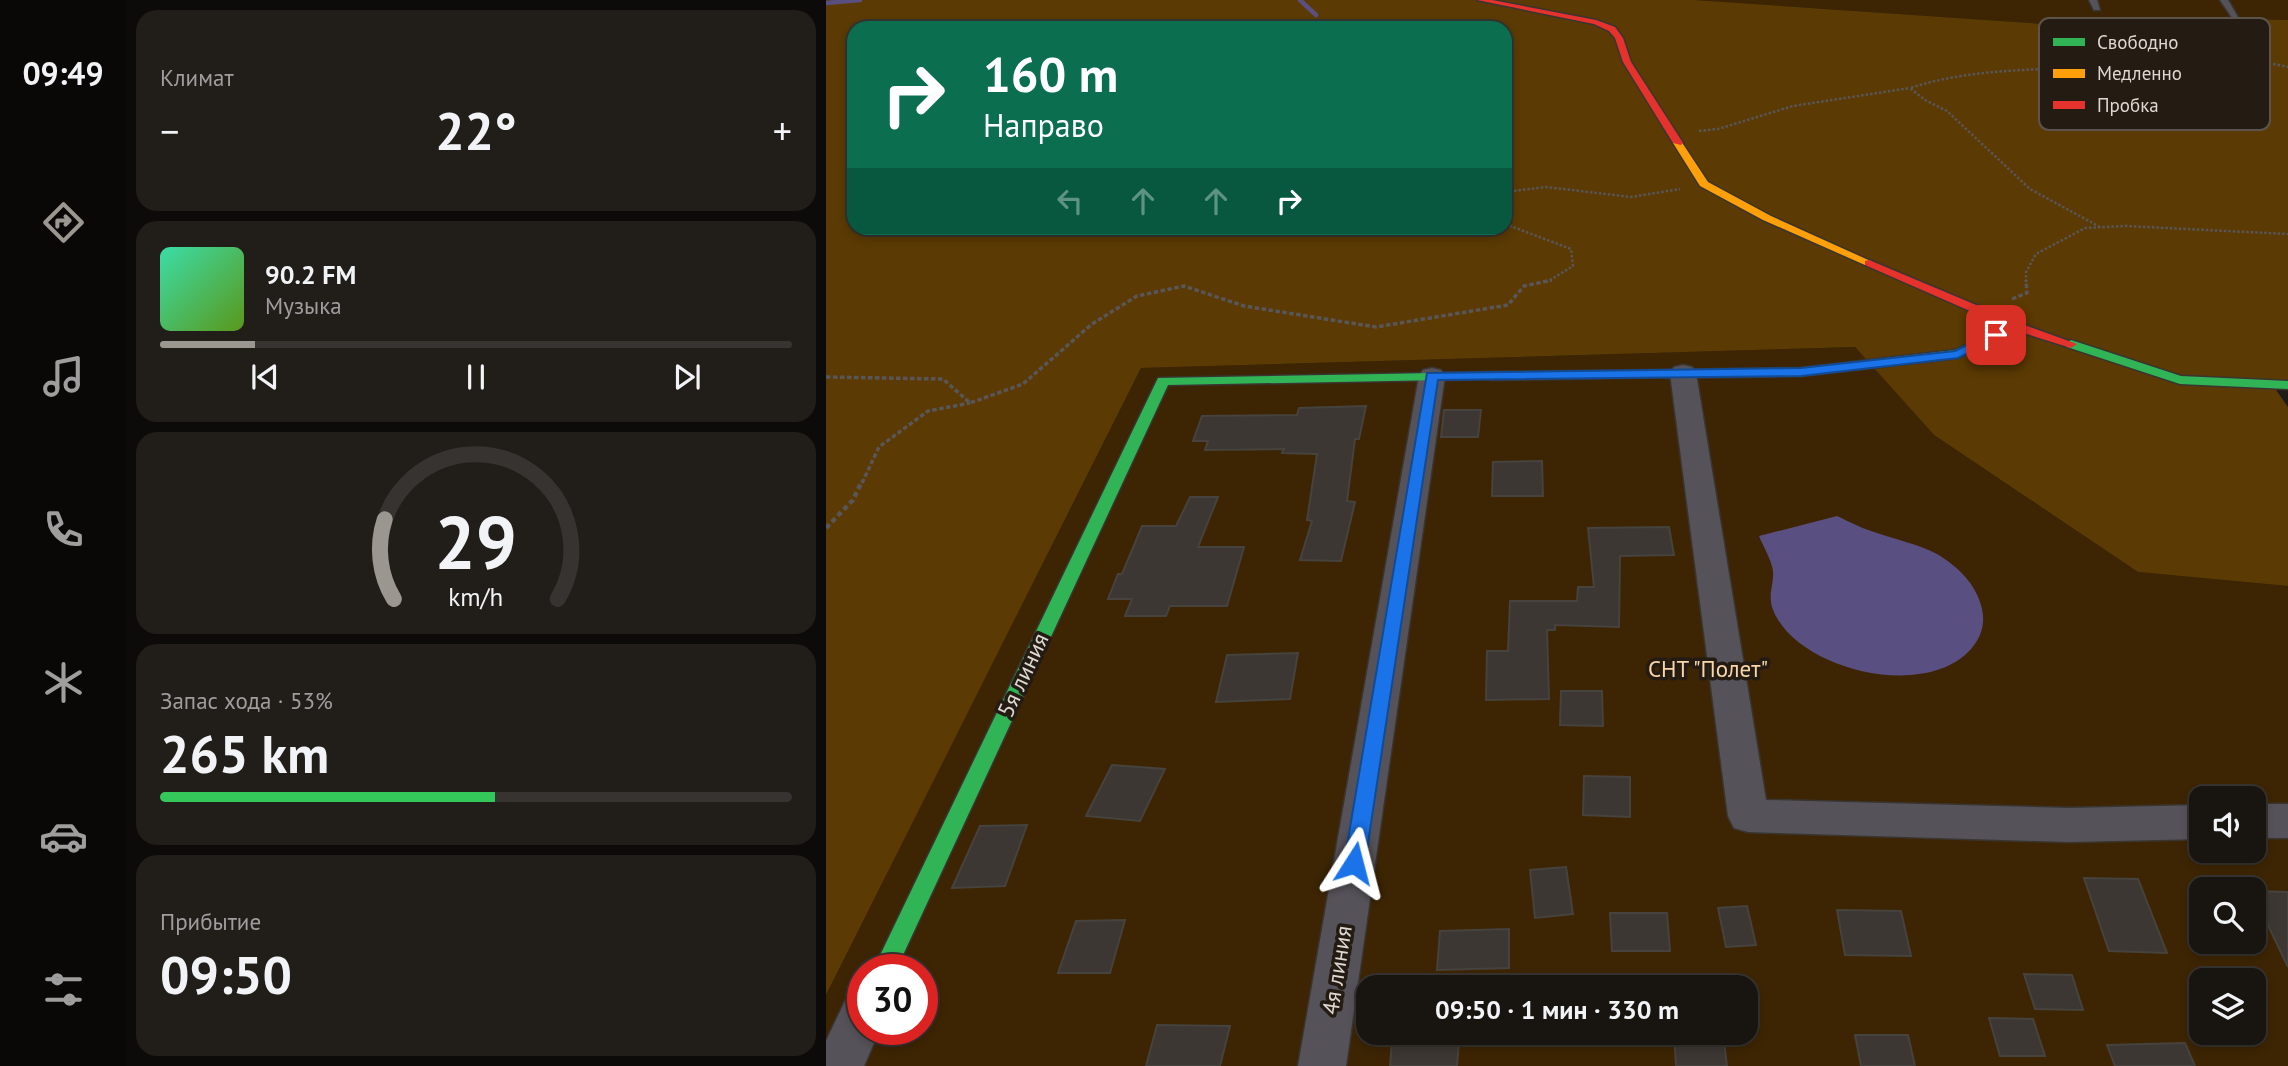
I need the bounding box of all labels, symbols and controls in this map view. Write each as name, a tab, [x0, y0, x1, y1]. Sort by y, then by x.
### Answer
legend	[2039, 18, 2270, 130]
text: Свободно	[2097, 30, 2179, 54]
text: 160 m	[983, 42, 1118, 106]
icon: right	[868, 49, 959, 140]
text: 09:49	[22, 52, 104, 94]
text: Медленно	[2097, 61, 2182, 85]
text: Климат	[160, 63, 234, 92]
text: Пробка	[2097, 93, 2159, 117]
text: 22°	[435, 97, 517, 164]
text: Направо	[983, 104, 1104, 146]
text: −	[160, 106, 179, 155]
text: +	[773, 106, 792, 155]
icon: left	[1051, 182, 1089, 220]
icon: ahead	[1124, 182, 1162, 220]
icon: ahead	[1197, 182, 1235, 220]
icon: right	[1270, 182, 1308, 220]
icon: directions	[39, 198, 88, 247]
text: 90.2 FM	[265, 258, 356, 291]
text: Музыка	[265, 291, 342, 320]
pin	[1966, 305, 2026, 365]
icon: arrive	[1977, 316, 2015, 354]
icon: music	[39, 352, 88, 401]
icon: previous	[246, 358, 284, 396]
icon: pause	[457, 358, 495, 396]
icon: next	[668, 358, 706, 396]
text: 29	[435, 495, 517, 589]
icon: phone	[39, 505, 88, 554]
text: km/h	[449, 581, 503, 613]
street label: 5я линия	[990, 628, 1055, 722]
park label: СНТ "Полет"	[1648, 654, 1768, 683]
icon: climate	[39, 658, 88, 707]
text: Запас хода · 53%	[160, 686, 333, 715]
text: 265 km	[160, 720, 329, 787]
map controls	[2189, 786, 2266, 1045]
button: sound	[2189, 786, 2266, 863]
icon: car	[39, 812, 88, 861]
position arrow	[1317, 826, 1391, 900]
button: search	[2189, 877, 2266, 954]
text: Прибытие	[160, 907, 261, 936]
street label: 4я линия	[1315, 923, 1358, 1016]
text: 09:50	[160, 941, 292, 1008]
speed limit sign: 30	[847, 954, 938, 1045]
icon: filters	[39, 965, 88, 1014]
button: layers	[2189, 968, 2266, 1045]
text: 09:50 · 1 мин · 330 m	[1435, 993, 1679, 1026]

